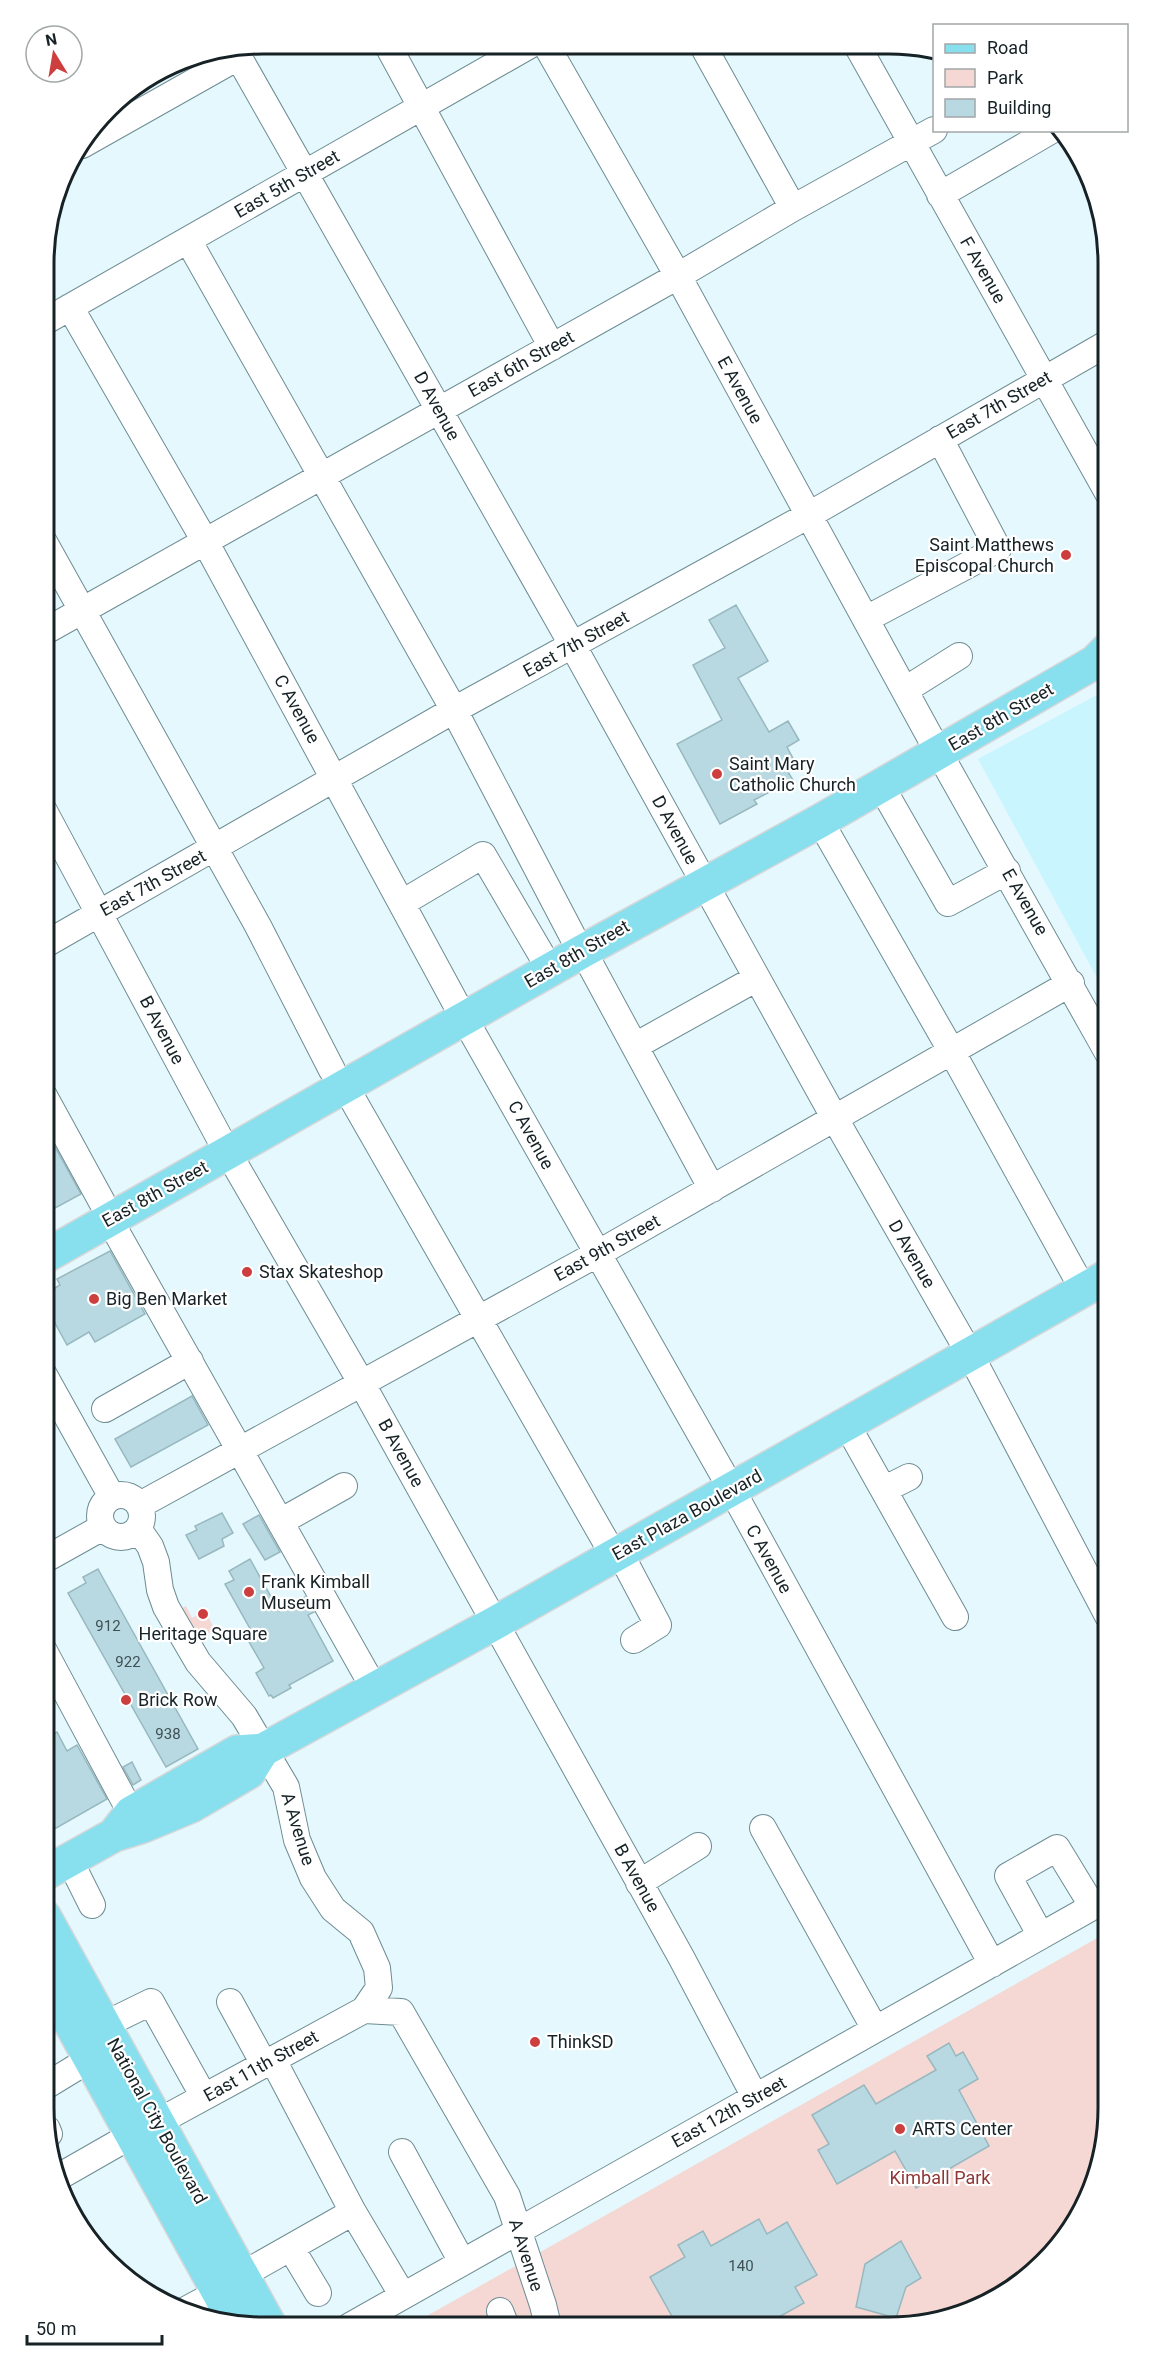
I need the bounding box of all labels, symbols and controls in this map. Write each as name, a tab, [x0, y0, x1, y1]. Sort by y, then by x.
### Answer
north arrow	[24, 24, 84, 84]
legend	[933, 24, 1128, 132]
text: N	[44, 29, 59, 50]
text: Road	[987, 37, 1028, 58]
text: Park	[987, 67, 1024, 88]
text: Building	[987, 97, 1051, 118]
street label: East 5th Street	[231, 145, 343, 222]
street label: F Avenue	[956, 233, 1011, 307]
street label: East 6th Street	[464, 326, 577, 401]
street label: E Avenue	[713, 352, 767, 427]
street label: East 7th Street	[943, 366, 1055, 443]
street label: D Avenue	[410, 368, 465, 444]
place label: Saint Matthews Episcopal Church	[915, 534, 1054, 576]
marker: Saint Matthews Episcopal Church	[1059, 548, 1073, 562]
street label: East 7th Street	[519, 606, 632, 681]
street label: C Avenue	[270, 671, 325, 747]
street label: East 8th Street	[945, 678, 1057, 755]
place label: Saint Mary Catholic Church	[729, 753, 856, 795]
marker: Saint Mary Catholic Church	[710, 767, 724, 781]
street label: D Avenue	[648, 792, 703, 868]
street label: East 7th Street	[96, 845, 209, 920]
street label: E Avenue	[998, 865, 1053, 939]
street label: East 8th Street	[521, 915, 633, 992]
street label: B Avenue	[136, 992, 189, 1068]
street label: C Avenue	[504, 1097, 559, 1173]
street label: East 8th Street	[98, 1156, 211, 1231]
street label: East 9th Street	[550, 1210, 663, 1285]
street label: D Avenue	[885, 1216, 940, 1292]
place label: Stax Skateshop	[259, 1261, 383, 1282]
marker: Stax Skateshop	[240, 1265, 254, 1279]
place label: Big Ben Market	[106, 1288, 227, 1309]
marker: Big Ben Market	[87, 1292, 101, 1306]
street label: B Avenue	[374, 1415, 429, 1490]
street label: East Plaza Boulevard	[608, 1465, 765, 1564]
street label: C Avenue	[742, 1521, 797, 1597]
place label: Frank Kimball Museum	[261, 1571, 370, 1613]
marker: Frank Kimball Museum	[242, 1585, 256, 1599]
marker: Heritage Square	[196, 1607, 210, 1621]
house number: 912	[95, 1617, 121, 1635]
place label: Heritage Square	[139, 1623, 267, 1644]
house number: 922	[115, 1653, 141, 1671]
place label: Brick Row	[138, 1689, 218, 1710]
marker: Brick Row	[119, 1693, 133, 1707]
house number: 938	[155, 1725, 181, 1743]
street label: A Avenue	[277, 1790, 319, 1868]
street label: B Avenue	[610, 1840, 665, 1915]
street label: East 11th Street	[200, 2025, 322, 2106]
place label: ThinkSD	[547, 2031, 614, 2052]
street label: National City Boulevard	[103, 2034, 212, 2207]
marker: ThinkSD	[528, 2035, 542, 2049]
street label: East 12th Street	[668, 2071, 790, 2152]
place label: ARTS Center	[912, 2118, 1013, 2139]
marker: ARTS Center	[893, 2122, 907, 2136]
park label: Kimball Park	[890, 2167, 991, 2188]
street label: A Avenue	[505, 2216, 548, 2294]
house number: 140	[728, 2257, 754, 2275]
scale bar	[27, 2308, 162, 2346]
text: 50 m	[36, 2318, 76, 2339]

